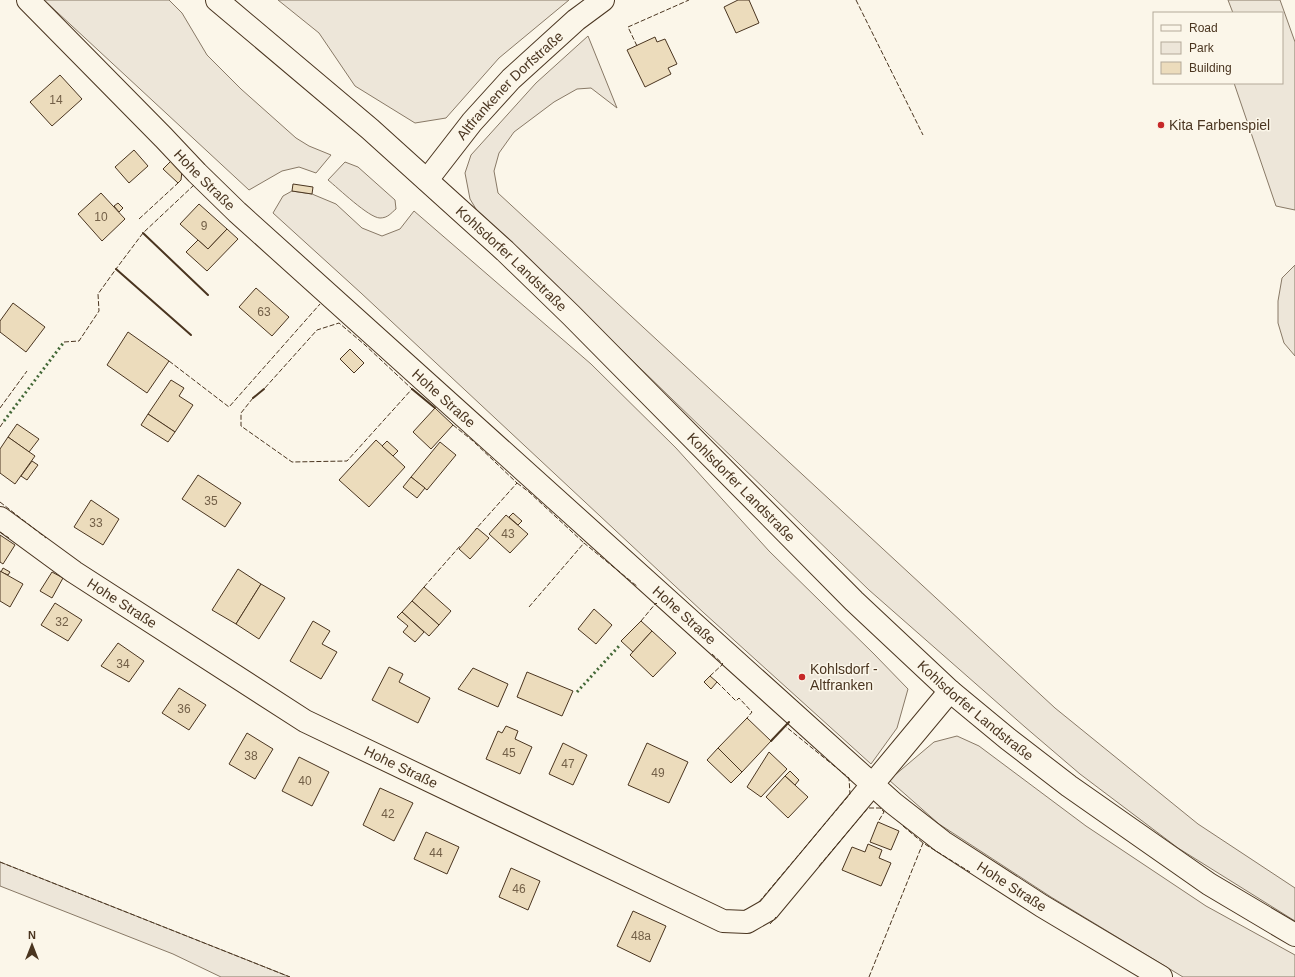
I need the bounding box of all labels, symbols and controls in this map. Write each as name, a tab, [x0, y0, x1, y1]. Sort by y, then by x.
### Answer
legend	[1153, 12, 1283, 84]
text: Road	[1189, 21, 1218, 35]
street label: Altfrankener Dorfstraße	[453, 28, 566, 143]
text: Park	[1189, 41, 1215, 55]
text: Building	[1189, 61, 1232, 75]
house number: 14	[49, 93, 63, 107]
place label: Kita Farbenspiel	[1169, 117, 1270, 133]
marker: Kita Farbenspiel	[1156, 120, 1166, 130]
street label: Hohe Straße	[171, 146, 238, 214]
street label: Kohlsdorfer Landstraße	[453, 203, 570, 315]
house number: 10	[94, 210, 108, 224]
house number: 9	[201, 219, 208, 233]
house number: 63	[257, 305, 271, 319]
street label: Hohe Straße	[409, 366, 479, 431]
street label: Kohlsdorfer Landstraße	[684, 429, 799, 545]
house number: 35	[204, 494, 218, 508]
house number: 33	[89, 516, 103, 530]
house number: 43	[501, 527, 515, 541]
street label: Hohe Straße	[85, 575, 160, 631]
street label: Hohe Straße	[650, 583, 719, 648]
house number: 32	[55, 615, 69, 629]
house number: 34	[116, 657, 130, 671]
street label: Kohlsdorfer Landstraße	[914, 657, 1037, 764]
place label: Kohlsdorf - Altfranken	[810, 661, 878, 693]
marker: Kohlsdorf - Altfranken	[797, 672, 807, 682]
house number: 36	[177, 702, 191, 716]
street label: Hohe Straße	[362, 743, 441, 791]
house number: 45	[502, 746, 516, 760]
house number: 38	[244, 749, 258, 763]
house number: 47	[561, 757, 575, 771]
house number: 49	[651, 766, 665, 780]
house number: 40	[298, 774, 312, 788]
house number: 42	[381, 807, 395, 821]
house number: 44	[429, 846, 443, 860]
street label: Hohe Straße	[974, 858, 1050, 915]
house number: 46	[512, 882, 526, 896]
north arrow	[12, 925, 52, 965]
text: N	[28, 929, 36, 941]
house number: 48a	[631, 929, 651, 943]

